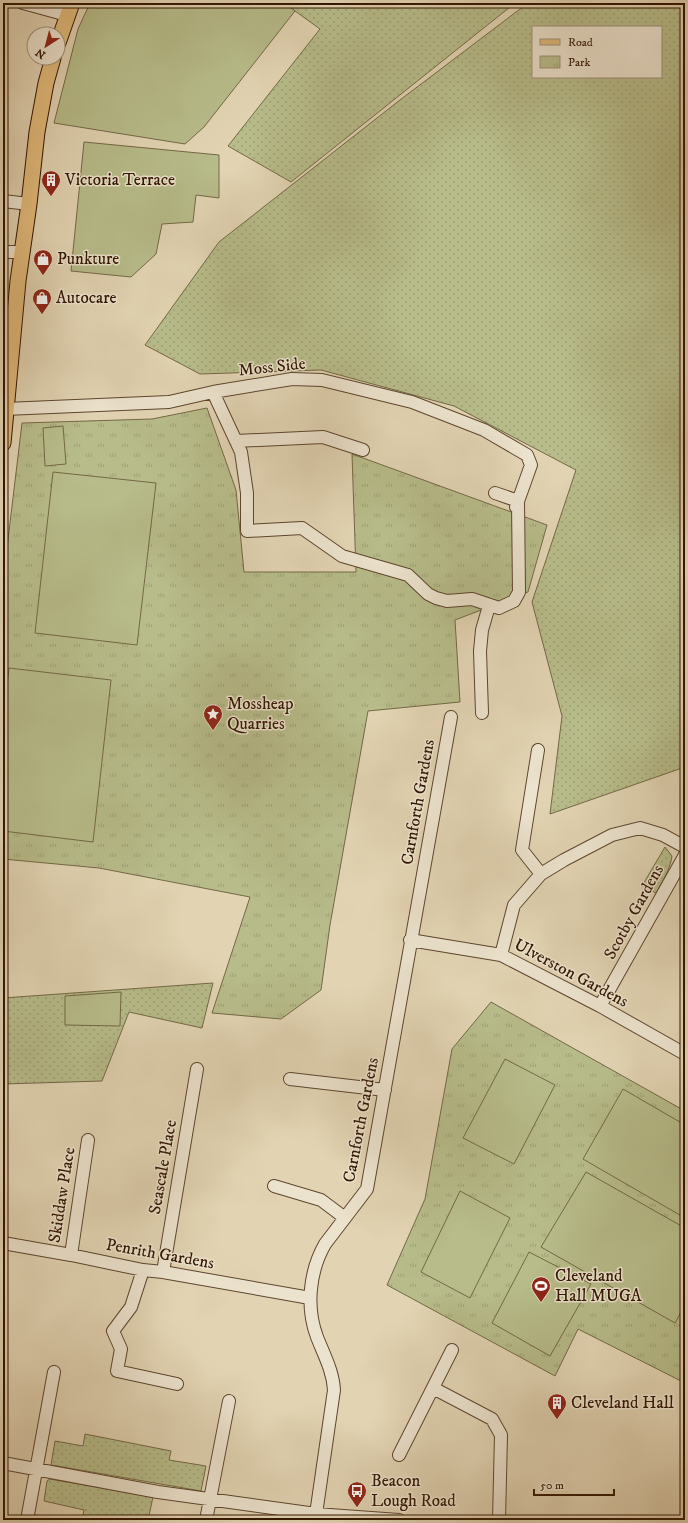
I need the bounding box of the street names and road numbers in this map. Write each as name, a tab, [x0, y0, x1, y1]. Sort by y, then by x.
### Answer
street label: Moss Side	[237, 353, 307, 381]
street label: Carnforth Gardens	[396, 737, 440, 866]
street label: Scotby Gardens	[599, 860, 669, 963]
street label: Ulverston Gardens	[510, 934, 632, 1013]
street label: Carnforth Gardens	[338, 1055, 384, 1184]
street label: Seascale Place	[144, 1118, 182, 1216]
street label: Skiddaw Place	[44, 1145, 80, 1245]
street label: Penrith Gardens	[104, 1234, 216, 1274]

